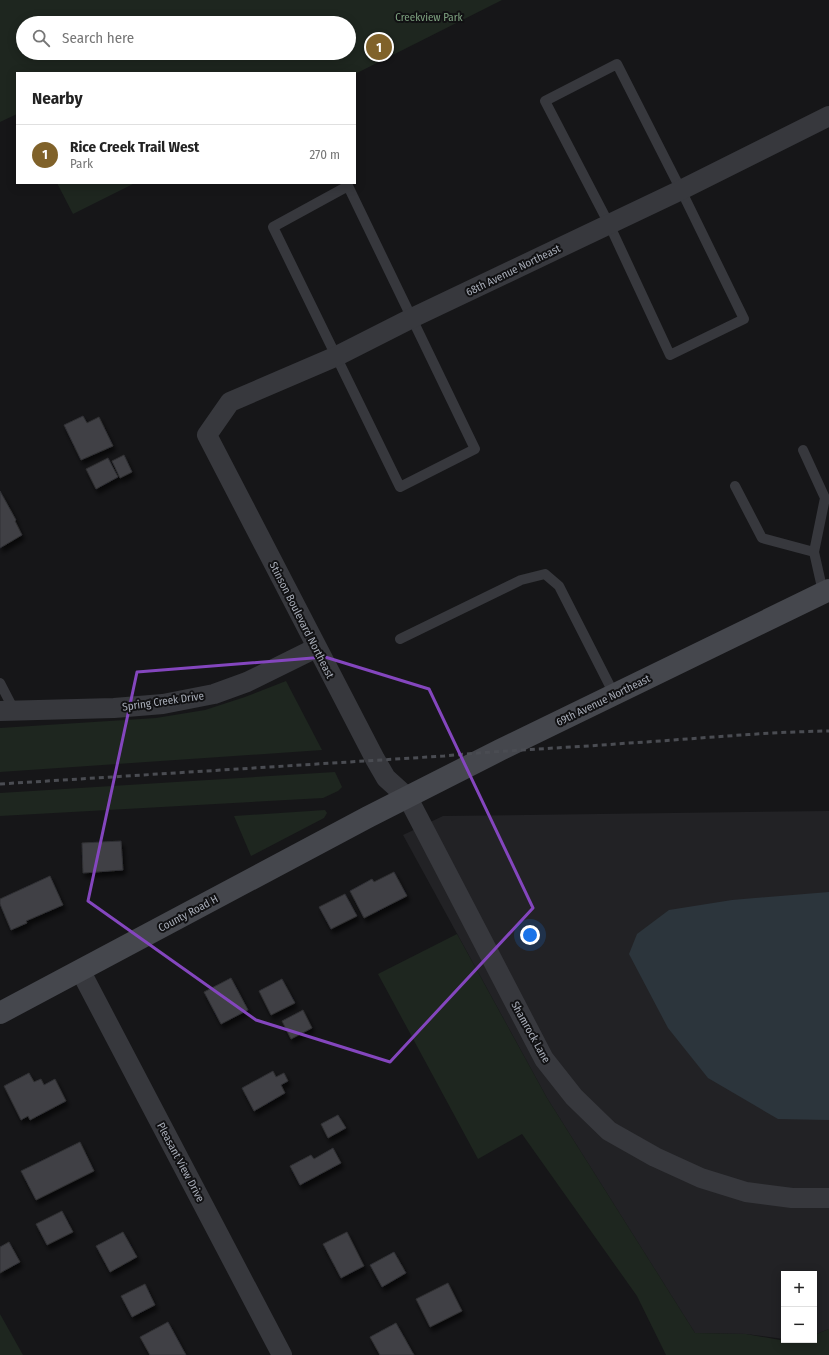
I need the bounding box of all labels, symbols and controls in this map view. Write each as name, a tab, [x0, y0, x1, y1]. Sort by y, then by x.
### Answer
park label: Creekview Park	[395, 11, 464, 24]
search box	[16, 16, 356, 60]
icon: search	[30, 27, 52, 49]
text: Search here	[62, 29, 134, 47]
pin: 1	[366, 32, 392, 62]
text: Nearby	[32, 88, 83, 109]
text: Rice Creek Trail West	[70, 138, 199, 156]
text: 1	[42, 147, 48, 162]
text: 270 m	[309, 147, 340, 162]
text: Park	[70, 156, 93, 171]
street label: 68th Avenue Northeast	[464, 242, 563, 299]
street label: Stinson Boulevard Northeast	[266, 560, 337, 681]
street label: 69th Avenue Northeast	[554, 672, 653, 729]
street label: Spring Creek Drive	[121, 689, 205, 714]
street label: County Road H	[156, 892, 220, 935]
your location	[520, 925, 540, 945]
street label: Shamrock Lane	[508, 999, 553, 1065]
street label: Pleasant View Drive	[154, 1120, 207, 1204]
map controls	[781, 1271, 817, 1343]
button: +	[781, 1271, 817, 1307]
button: −	[781, 1307, 817, 1343]

